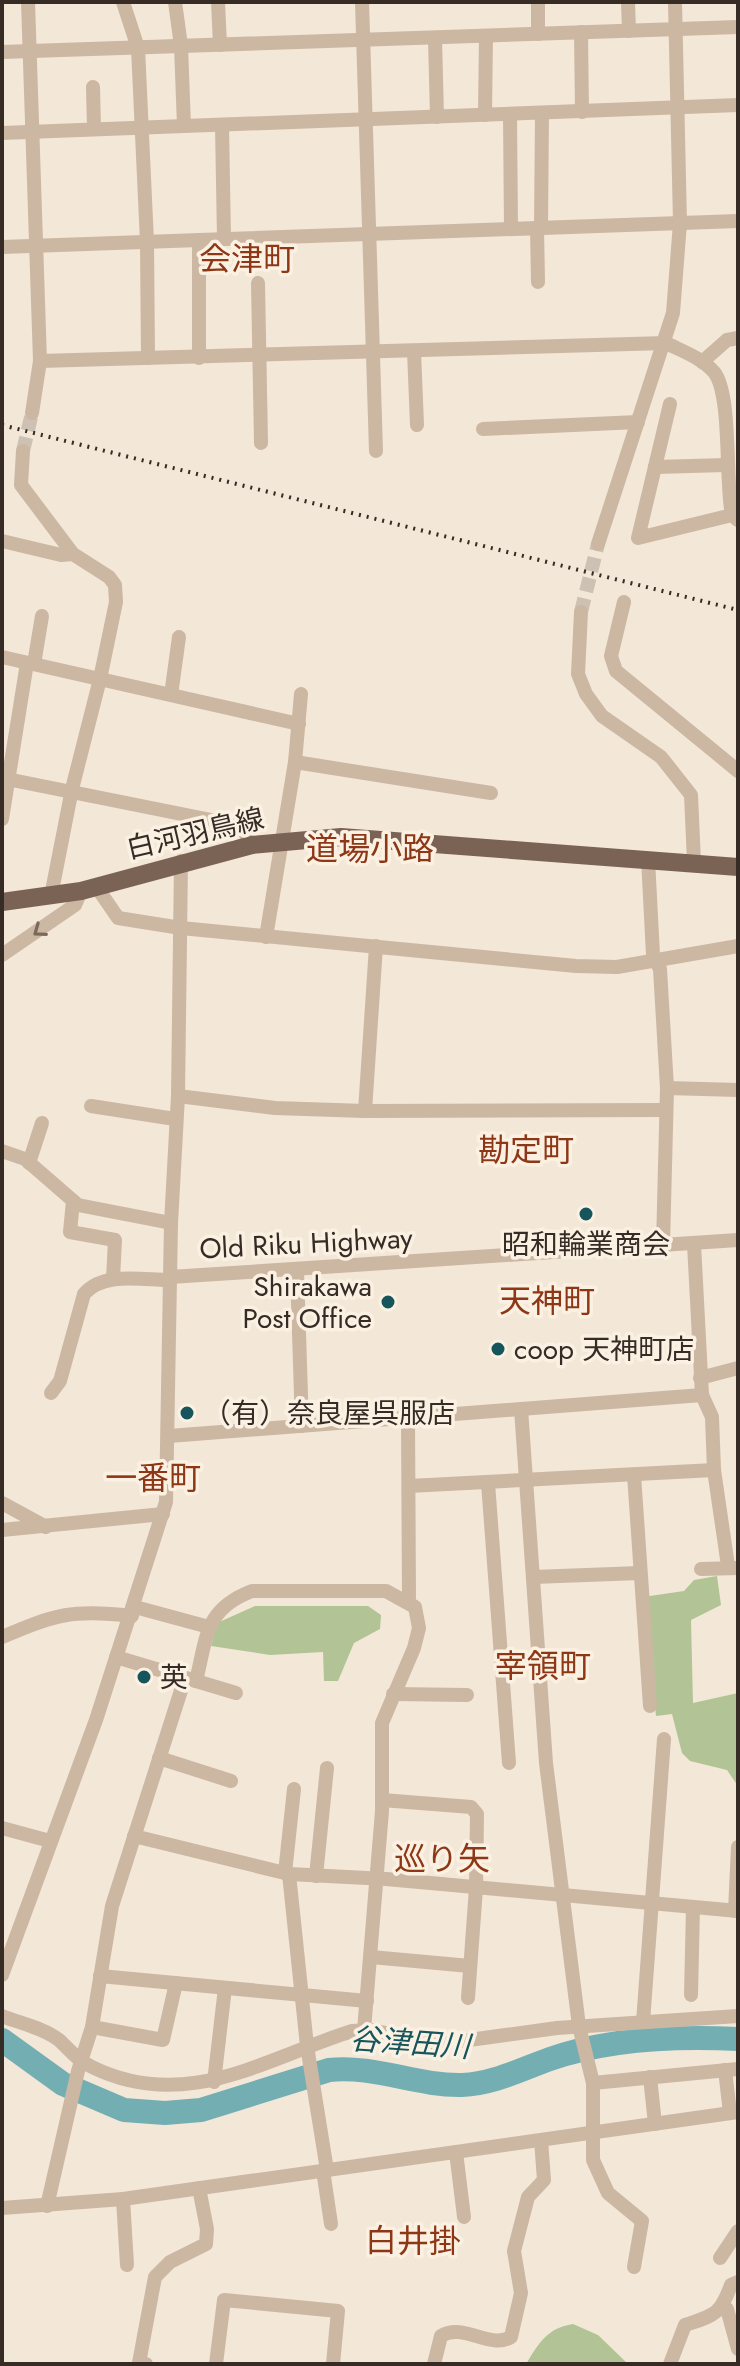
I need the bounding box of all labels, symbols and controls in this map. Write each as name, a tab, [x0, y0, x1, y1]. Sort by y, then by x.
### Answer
district label: 会津町	[199, 236, 295, 282]
street label: 白河羽鳥線	[122, 798, 268, 869]
district label: 道場小路	[306, 826, 434, 872]
one-way arrow	[33, 921, 48, 936]
district label: 勘定町	[478, 1127, 574, 1173]
marker: 昭和輪業商会	[577, 1205, 595, 1223]
street label: Old Riku Highway	[198, 1217, 414, 1270]
place label: 昭和輪業商会	[502, 1224, 670, 1265]
place label: Shirakawa Post Office	[243, 1266, 372, 1339]
district label: 天神町	[499, 1278, 595, 1324]
marker: Shirakawa Post Office	[379, 1293, 397, 1311]
place label: coop 天神町店	[514, 1329, 694, 1370]
marker: coop 天神町店	[489, 1340, 507, 1358]
place label: （有）奈良屋呉服店	[203, 1393, 455, 1434]
marker: （有）奈良屋呉服店	[178, 1404, 196, 1422]
district label: 一番町	[105, 1455, 201, 1501]
district label: 宰領町	[495, 1643, 591, 1689]
place label: 英	[160, 1657, 188, 1698]
marker: 英	[135, 1668, 153, 1686]
district label: 巡り矢	[394, 1836, 490, 1882]
water label: 谷津田川	[349, 2017, 474, 2068]
district label: 白井掛	[365, 2218, 461, 2264]

